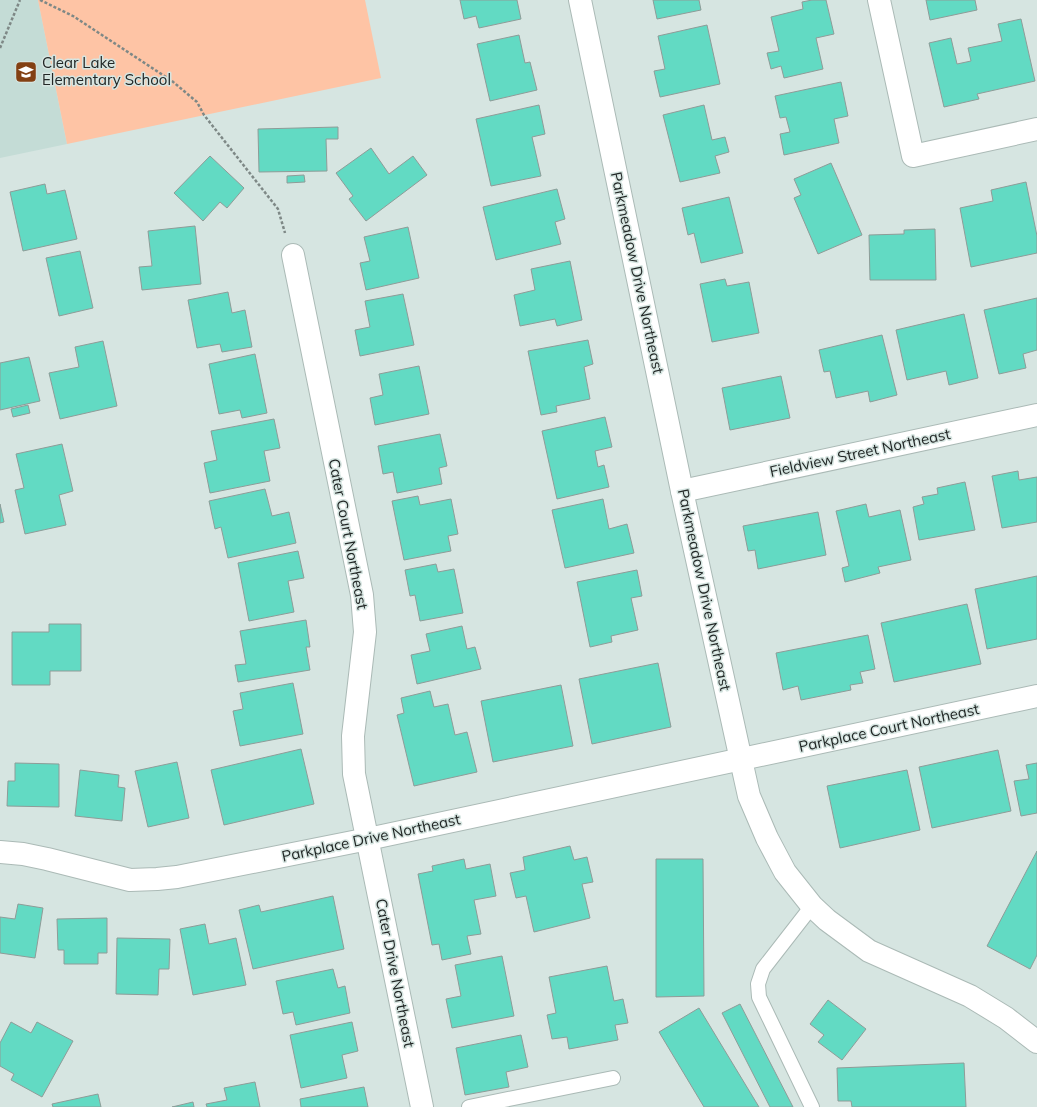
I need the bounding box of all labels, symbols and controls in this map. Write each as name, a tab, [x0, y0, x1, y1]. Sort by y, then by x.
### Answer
place label: Clear Lake Elementary School	[42, 53, 171, 89]
school or university icon: Clear Lake Elementary School	[13, 59, 39, 85]
street label: Parkmeadow Drive Northeast	[607, 170, 668, 376]
street label: Fieldview Street Northeast	[768, 424, 952, 481]
street label: Cater Court Northeast	[325, 457, 372, 611]
street label: Parkmeadow Drive Northeast	[674, 487, 735, 693]
street label: Parkplace Court Northeast	[797, 699, 981, 756]
street label: Parkplace Drive Northeast	[280, 809, 462, 866]
street label: Cater Drive Northeast	[372, 897, 419, 1049]

